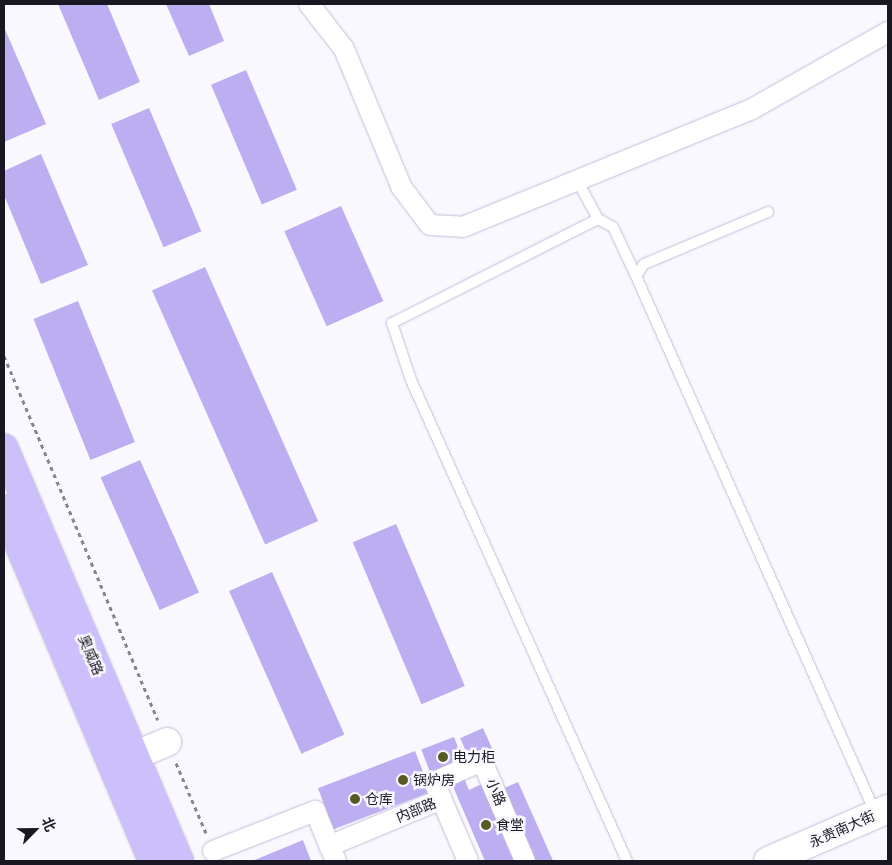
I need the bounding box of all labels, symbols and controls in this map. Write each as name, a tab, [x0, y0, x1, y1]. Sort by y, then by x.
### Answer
street label: 奥威路	[75, 632, 107, 678]
place label: 电力柜	[453, 749, 495, 765]
marker: 电力柜	[437, 751, 449, 763]
place label: 锅炉房	[413, 772, 455, 788]
marker: 锅炉房	[397, 774, 409, 786]
street label: 小路	[483, 776, 509, 808]
place label: 仓库	[365, 791, 393, 807]
marker: 仓库	[349, 793, 361, 805]
street label: 内部路	[393, 794, 439, 826]
north arrow	[10, 805, 60, 855]
street label: 永贵南大街	[807, 807, 877, 851]
text: 北	[37, 814, 61, 834]
place label: 食堂	[496, 817, 524, 833]
marker: 食堂	[480, 819, 492, 831]

